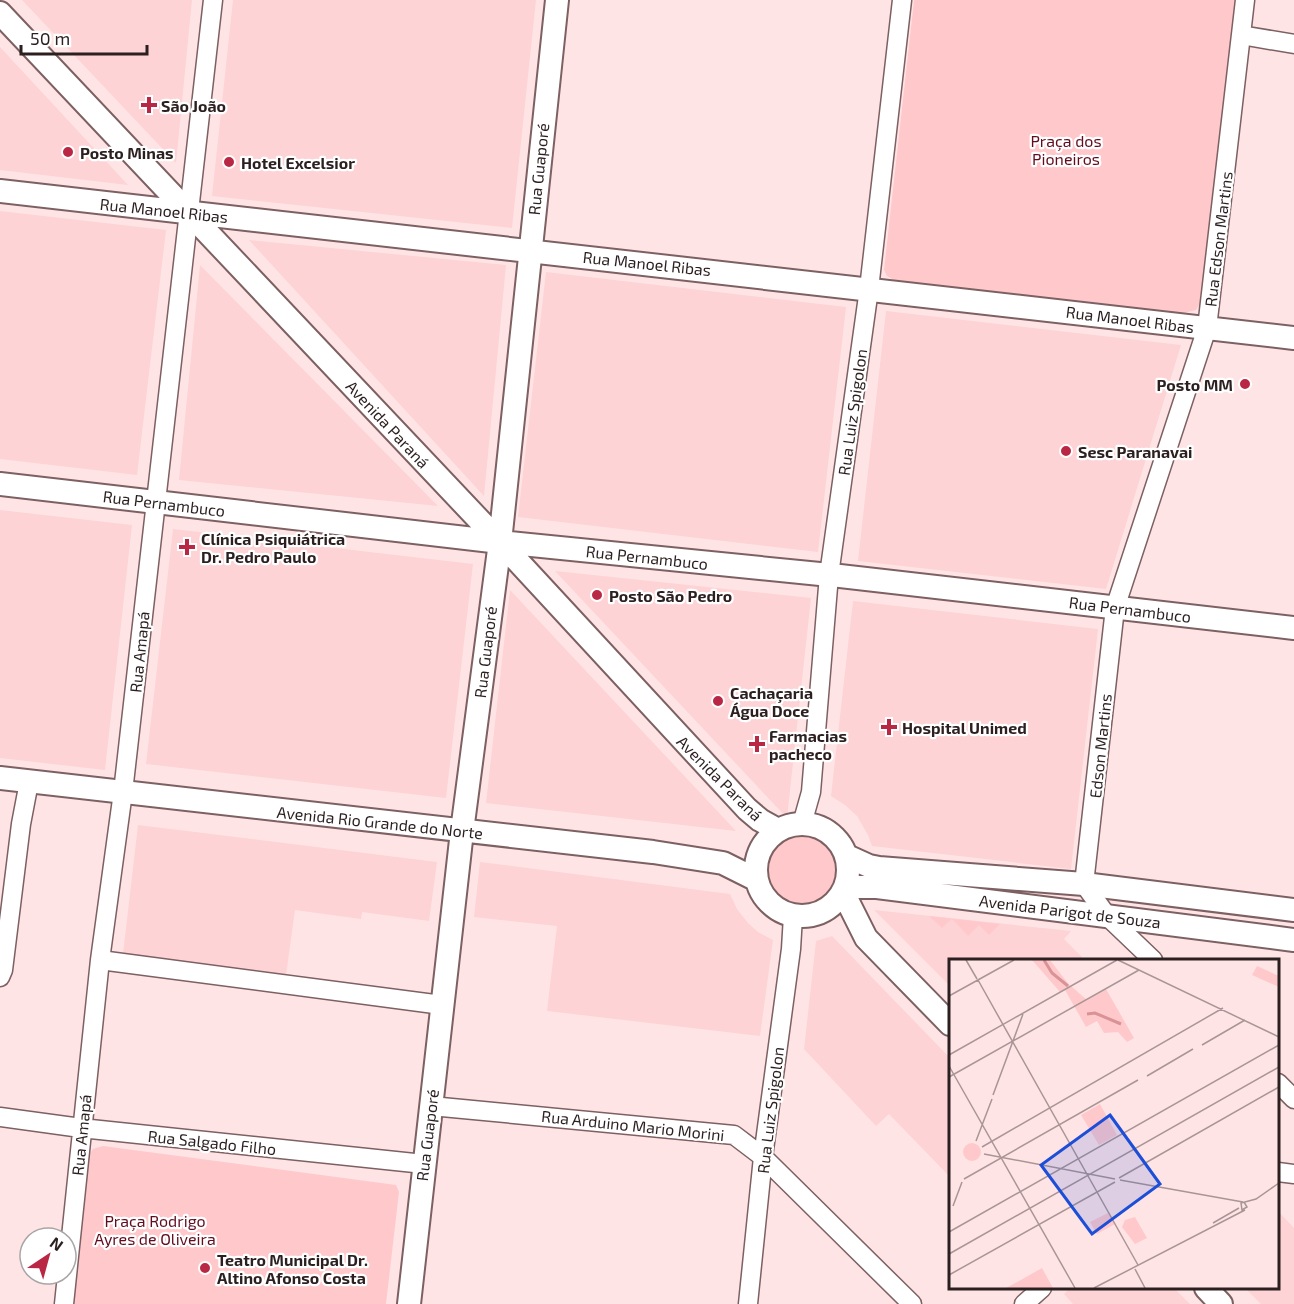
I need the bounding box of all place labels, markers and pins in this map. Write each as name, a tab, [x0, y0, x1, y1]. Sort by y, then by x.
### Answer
place label: São João	[161, 96, 226, 115]
marker: São João	[142, 98, 156, 112]
place label: Posto Minas	[80, 143, 174, 162]
marker: Posto Minas	[61, 145, 75, 159]
place label: Hotel Excelsior	[241, 153, 355, 172]
marker: Hotel Excelsior	[222, 155, 236, 169]
place label: Posto MM	[1156, 375, 1233, 394]
marker: Posto MM	[1238, 377, 1252, 391]
place label: Sesc Paranavai	[1078, 442, 1192, 461]
marker: Sesc Paranavai	[1059, 444, 1073, 458]
place label: Clínica Psiquiátrica Dr. Pedro Paulo	[201, 529, 345, 566]
marker: Clínica Psiquiátrica Dr. Pedro Paulo	[178, 538, 196, 556]
place label: Posto São Pedro	[609, 586, 732, 605]
marker: Posto São Pedro	[590, 588, 604, 602]
place label: Cachaçaria Água Doce	[730, 683, 813, 720]
marker: Cachaçaria Água Doce	[711, 694, 725, 708]
marker: Hospital Unimed	[880, 718, 898, 736]
place label: Hospital Unimed	[902, 718, 1027, 737]
place label: Farmacias pacheco	[769, 726, 847, 763]
marker: Farmacias pacheco	[750, 737, 764, 751]
place label: Teatro Municipal Dr. Altino Afonso Costa	[217, 1250, 368, 1287]
marker: Teatro Municipal Dr. Altino Afonso Costa	[198, 1261, 212, 1275]

